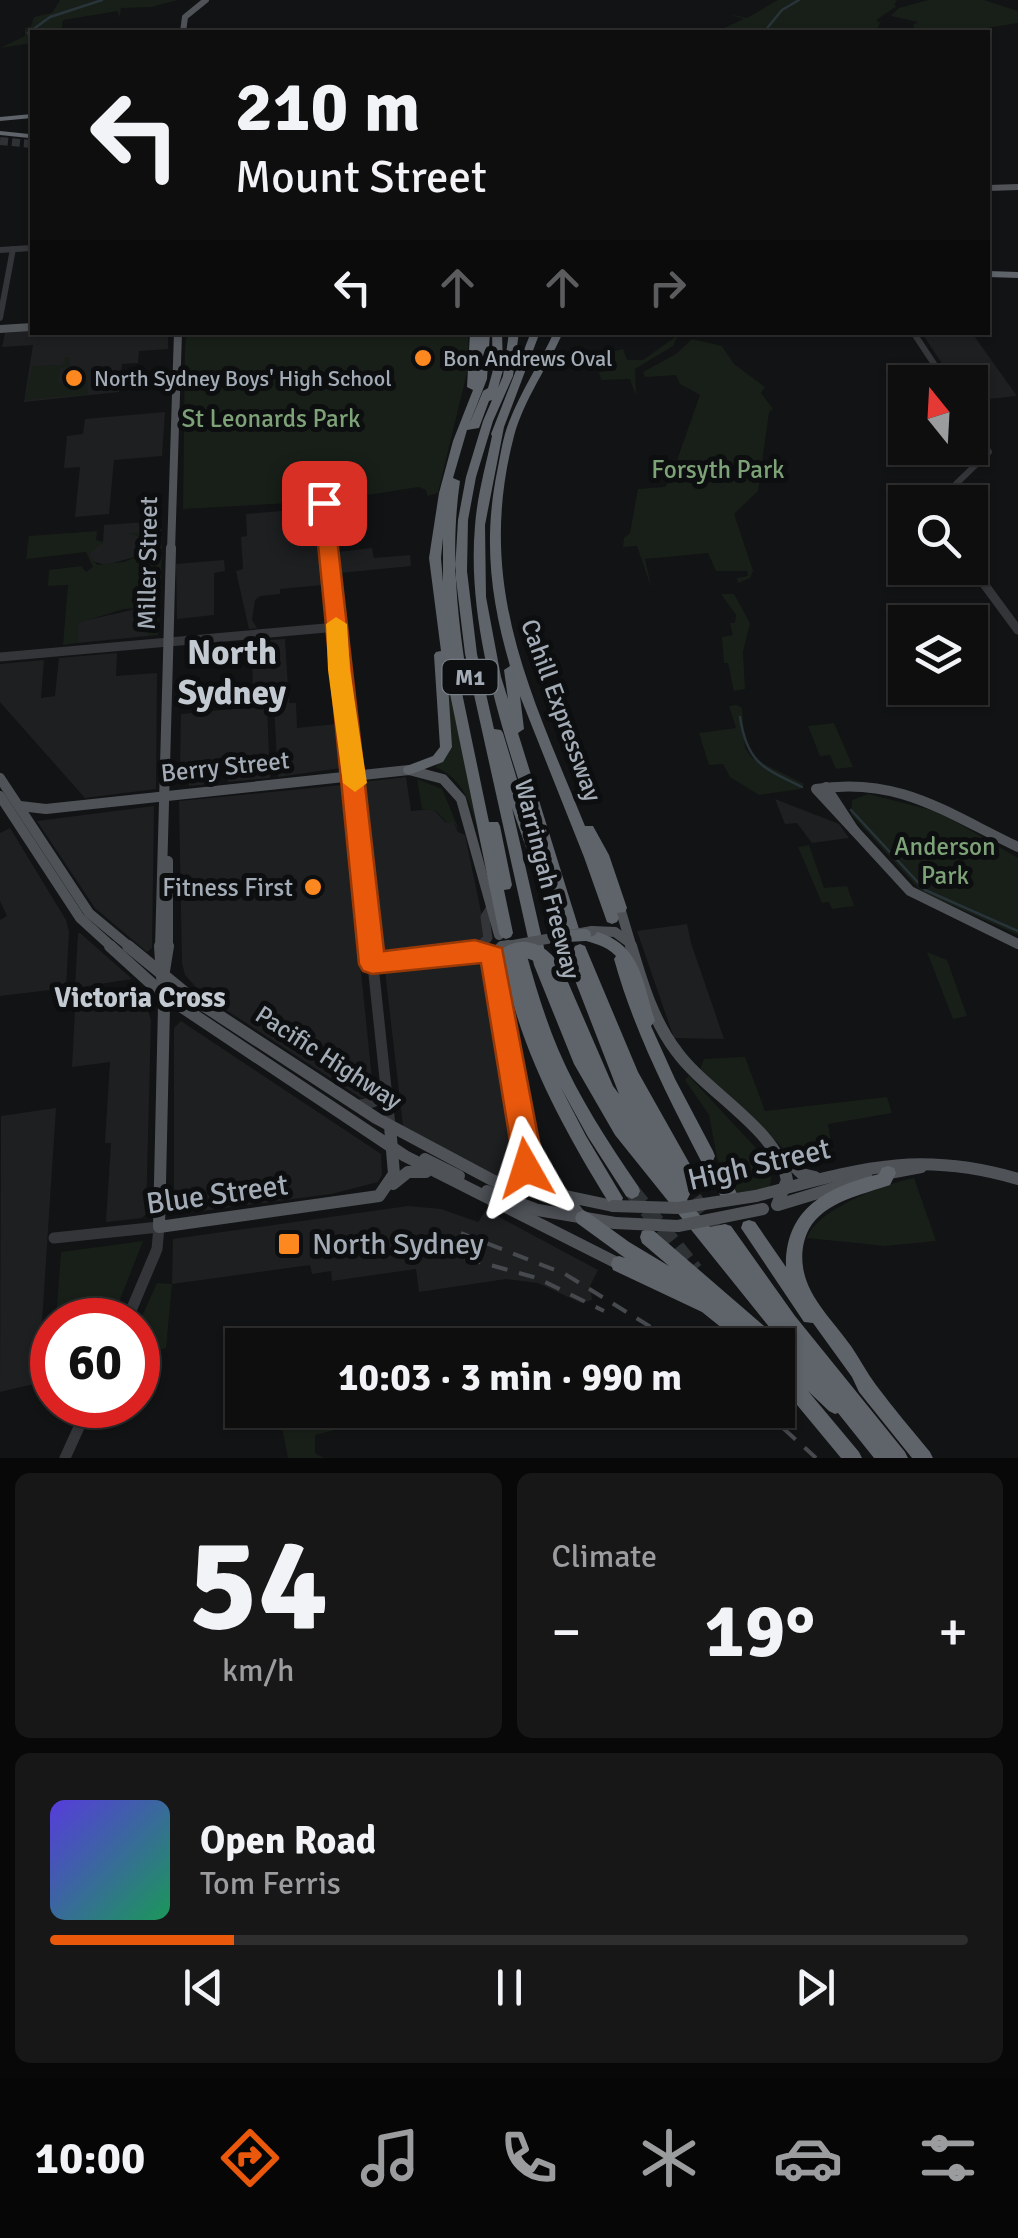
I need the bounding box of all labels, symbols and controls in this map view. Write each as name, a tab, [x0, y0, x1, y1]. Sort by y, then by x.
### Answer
text: 210 m	[235, 64, 420, 150]
icon: left	[70, 70, 200, 200]
text: Mount Street	[235, 150, 487, 205]
icon: left	[325, 260, 380, 315]
icon: ahead	[430, 260, 485, 315]
icon: ahead	[535, 260, 590, 315]
icon: right	[640, 260, 695, 315]
place label: Bon Andrews Oval	[443, 345, 613, 372]
marker: Bon Andrews Oval	[412, 347, 434, 369]
place label: North Sydney Boys' High School	[94, 365, 392, 392]
north arrow	[888, 365, 988, 465]
map controls	[888, 365, 988, 705]
marker: North Sydney Boys' High School	[63, 367, 85, 389]
park label: St Leonards Park	[181, 403, 361, 434]
park label: Forsyth Park	[651, 454, 785, 485]
pin	[282, 461, 367, 546]
icon: arrive	[297, 476, 352, 531]
button: search	[888, 485, 988, 585]
street label: Miller Street	[131, 496, 164, 630]
button: layers	[888, 605, 988, 705]
street label: Cahill Expressway	[514, 615, 609, 806]
district label: North Sydney	[178, 631, 287, 714]
road number: M1	[442, 660, 498, 694]
street label: Berry Street	[159, 744, 291, 789]
street label: Warringah Freeway	[508, 776, 587, 983]
park label: Anderson Park	[894, 831, 996, 891]
place label: Fitness First	[162, 872, 293, 903]
marker: Fitness First	[302, 876, 324, 898]
district label: Victoria Cross	[54, 981, 226, 1015]
street label: Pacific Highway	[250, 998, 408, 1117]
position arrow	[474, 1116, 578, 1220]
street label: High Street	[684, 1130, 834, 1199]
street label: Blue Street	[144, 1166, 290, 1223]
place label: North Sydney	[312, 1226, 484, 1263]
marker: North Sydney	[276, 1231, 302, 1257]
speed limit sign: 60	[30, 1298, 160, 1428]
text: 10:03 · 3 min · 990 m	[338, 1354, 682, 1401]
text: 54	[188, 1506, 328, 1666]
text: Climate	[552, 1537, 657, 1576]
text: 19°	[704, 1585, 815, 1678]
text: −	[552, 1598, 581, 1666]
text: +	[938, 1598, 968, 1666]
text: km/h	[222, 1651, 294, 1690]
text: Open Road	[200, 1817, 376, 1864]
text: Tom Ferris	[200, 1864, 341, 1903]
icon: previous	[176, 1960, 231, 2015]
icon: pause	[482, 1960, 537, 2015]
icon: next	[788, 1960, 843, 2015]
icon: directions	[215, 2123, 285, 2193]
icon: music	[355, 2123, 425, 2193]
icon: phone	[494, 2123, 564, 2193]
icon: climate	[634, 2123, 704, 2193]
icon: car	[773, 2123, 843, 2193]
icon: filters	[913, 2123, 983, 2193]
text: 10:00	[35, 2131, 145, 2186]

